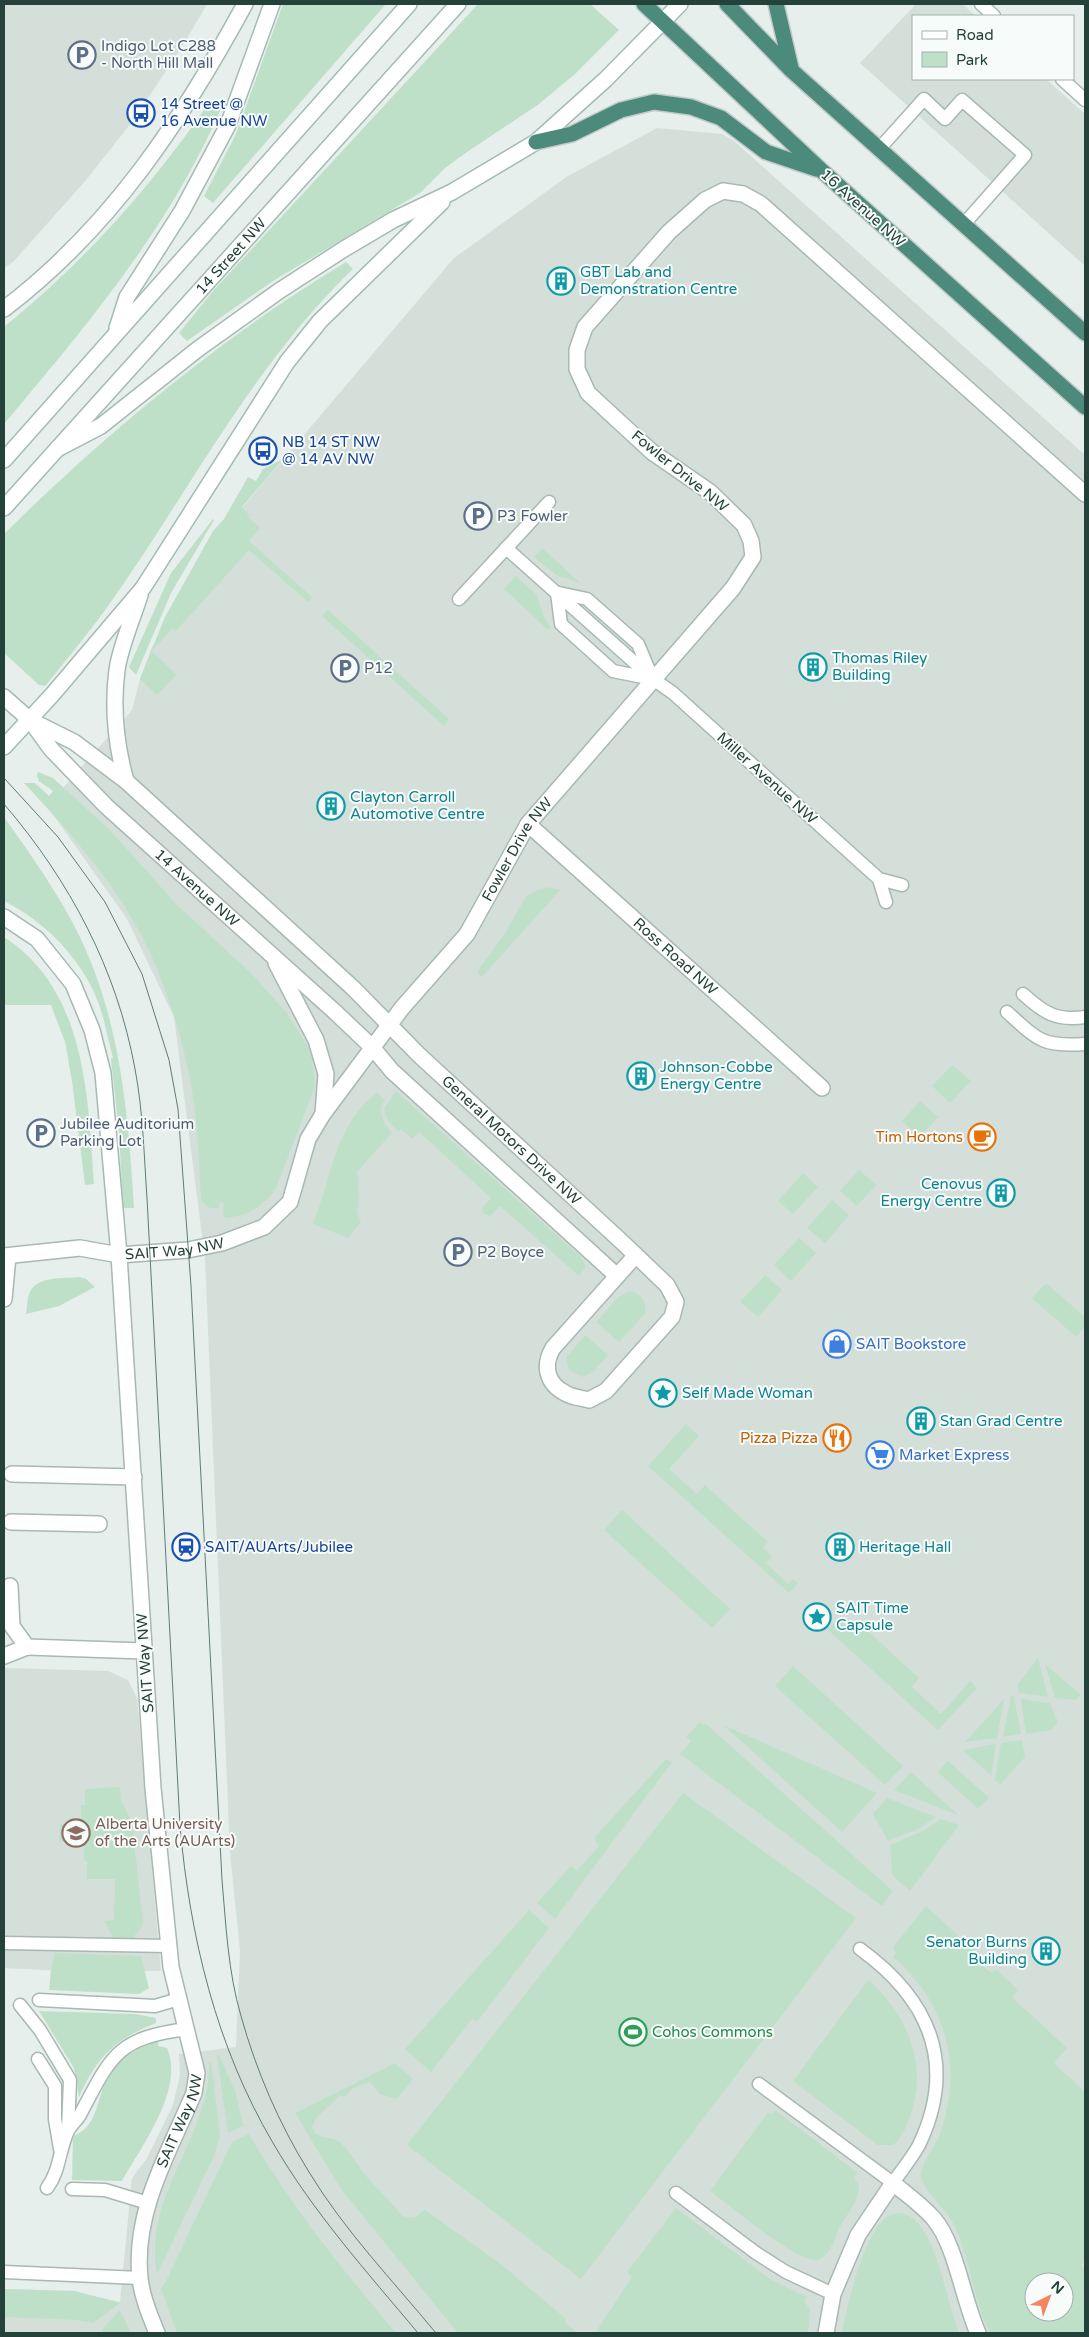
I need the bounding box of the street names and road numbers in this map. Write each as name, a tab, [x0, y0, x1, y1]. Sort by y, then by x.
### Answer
street label: 16 Avenue NW	[817, 165, 909, 251]
street label: 14 Street NW	[192, 214, 270, 298]
street label: Fowler Drive NW	[628, 426, 732, 516]
street label: Miller Avenue NW	[713, 728, 821, 828]
street label: Fowler Drive NW	[478, 794, 556, 904]
street label: 14 Avenue NW	[151, 845, 243, 930]
street label: Ross Road NW	[630, 914, 721, 999]
street label: General Motors Drive NW	[438, 1072, 585, 1208]
street label: SAIT Way NW	[124, 1234, 226, 1264]
street label: SAIT Way NW	[133, 1613, 157, 1713]
street label: SAIT Way NW	[153, 2073, 206, 2170]

